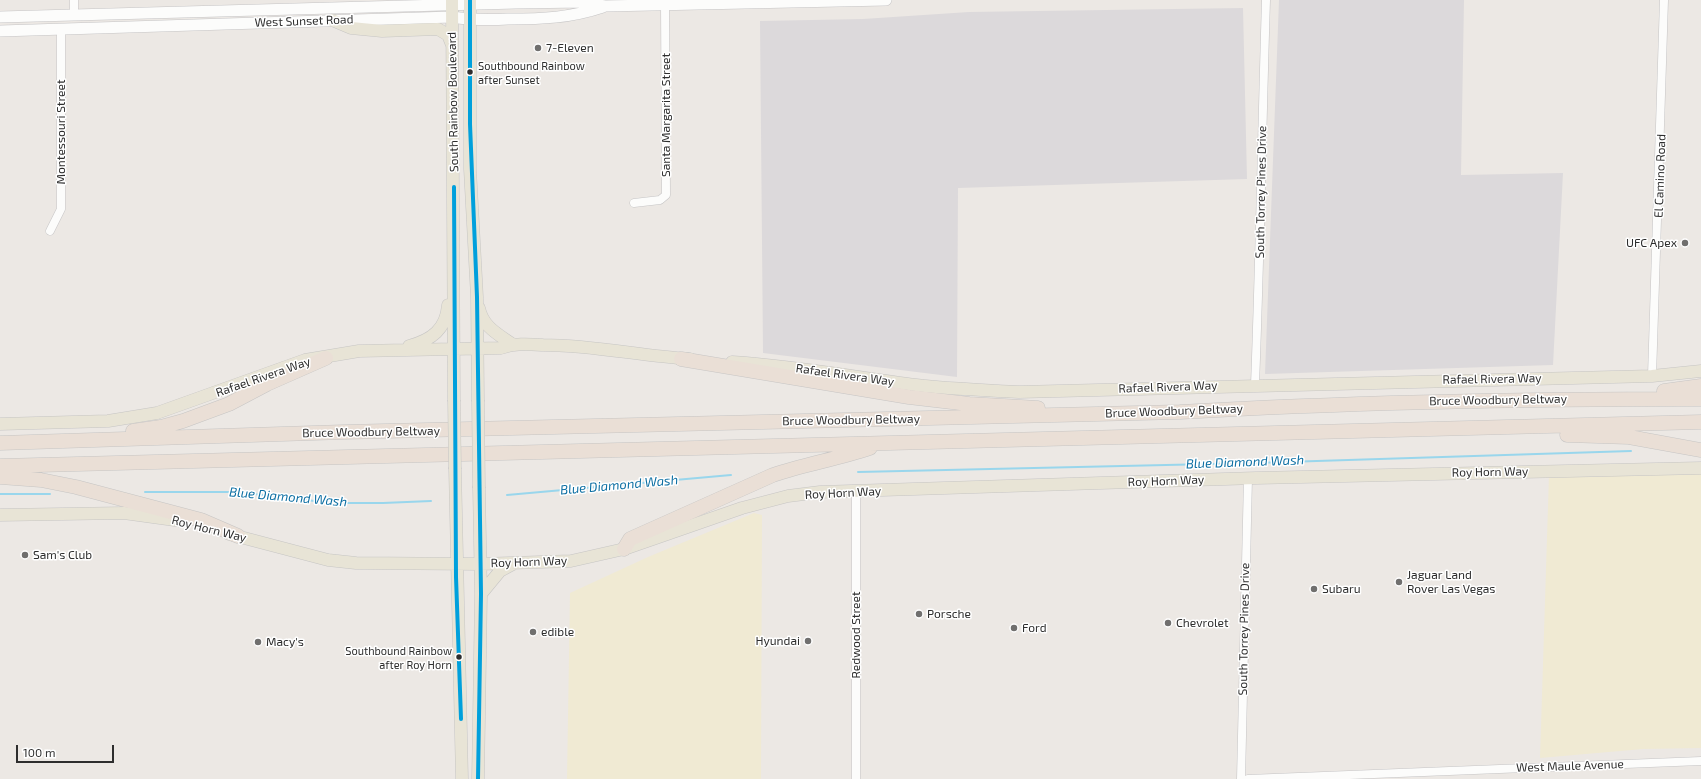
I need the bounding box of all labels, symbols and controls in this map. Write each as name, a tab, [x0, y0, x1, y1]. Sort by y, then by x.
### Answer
street label: West Sunset Road	[254, 12, 354, 30]
street label: South Rainbow Boulevard	[445, 32, 461, 172]
place label: 7-Eleven	[546, 41, 594, 55]
marker: 7-Eleven	[533, 43, 543, 53]
street label: Santa Margarita Street	[659, 53, 673, 177]
place label: Southbound Rainbow after Sunset	[478, 59, 585, 85]
marker: Southbound Rainbow after Sunset	[465, 67, 475, 77]
street label: Montessouri Street	[54, 80, 68, 184]
street label: South Torrey Pines Drive	[1253, 126, 1269, 258]
street label: El Camino Road	[1651, 134, 1669, 218]
place label: UFC Apex	[1626, 236, 1677, 250]
marker: UFC Apex	[1680, 238, 1690, 248]
street label: Rafael Rivera Way	[214, 354, 312, 400]
street label: Rafael Rivera Way	[795, 361, 895, 389]
street label: Rafael Rivera Way	[1442, 371, 1542, 387]
street label: Rafael Rivera Way	[1118, 378, 1218, 396]
street label: Bruce Woodbury Beltway	[1429, 392, 1567, 408]
street label: Bruce Woodbury Beltway	[1105, 401, 1243, 421]
street label: Bruce Woodbury Beltway	[782, 412, 920, 428]
street label: Bruce Woodbury Beltway	[302, 424, 440, 440]
water label: Blue Diamond Wash	[1186, 452, 1304, 472]
street label: Roy Horn Way	[1452, 464, 1528, 480]
water label: Blue Diamond Wash	[559, 472, 679, 498]
street label: Roy Horn Way	[1127, 472, 1205, 490]
water label: Blue Diamond Wash	[228, 484, 348, 510]
street label: Roy Horn Way	[804, 484, 882, 502]
street label: Roy Horn Way	[170, 513, 248, 545]
place label: Sam's Club	[33, 548, 92, 562]
marker: Sam's Club	[20, 550, 30, 560]
street label: Roy Horn Way	[490, 553, 568, 571]
street label: South Torrey Pines Drive	[1236, 563, 1252, 695]
place label: Jaguar Land Rover Las Vegas	[1407, 568, 1495, 596]
marker: Jaguar Land Rover Las Vegas	[1394, 577, 1404, 587]
place label: Subaru	[1322, 582, 1361, 596]
marker: Subaru	[1309, 584, 1319, 594]
street label: Redwood Street	[849, 591, 863, 679]
place label: Porsche	[927, 607, 971, 621]
marker: Porsche	[914, 609, 924, 619]
place label: Chevrolet	[1176, 616, 1229, 630]
marker: Chevrolet	[1163, 618, 1173, 628]
place label: Ford	[1022, 621, 1047, 635]
marker: Ford	[1009, 623, 1019, 633]
place label: edible	[541, 625, 574, 639]
marker: edible	[528, 627, 538, 637]
place label: Hyundai	[755, 634, 800, 648]
place label: Macy's	[266, 635, 304, 649]
marker: Hyundai	[803, 636, 813, 646]
marker: Macy's	[253, 637, 263, 647]
place label: Southbound Rainbow after Roy Horn	[345, 644, 452, 670]
marker: Southbound Rainbow after Roy Horn	[454, 652, 464, 662]
scale bar	[18, 737, 116, 763]
text: 100 m	[23, 745, 55, 759]
street label: West Maule Avenue	[1516, 757, 1624, 775]

